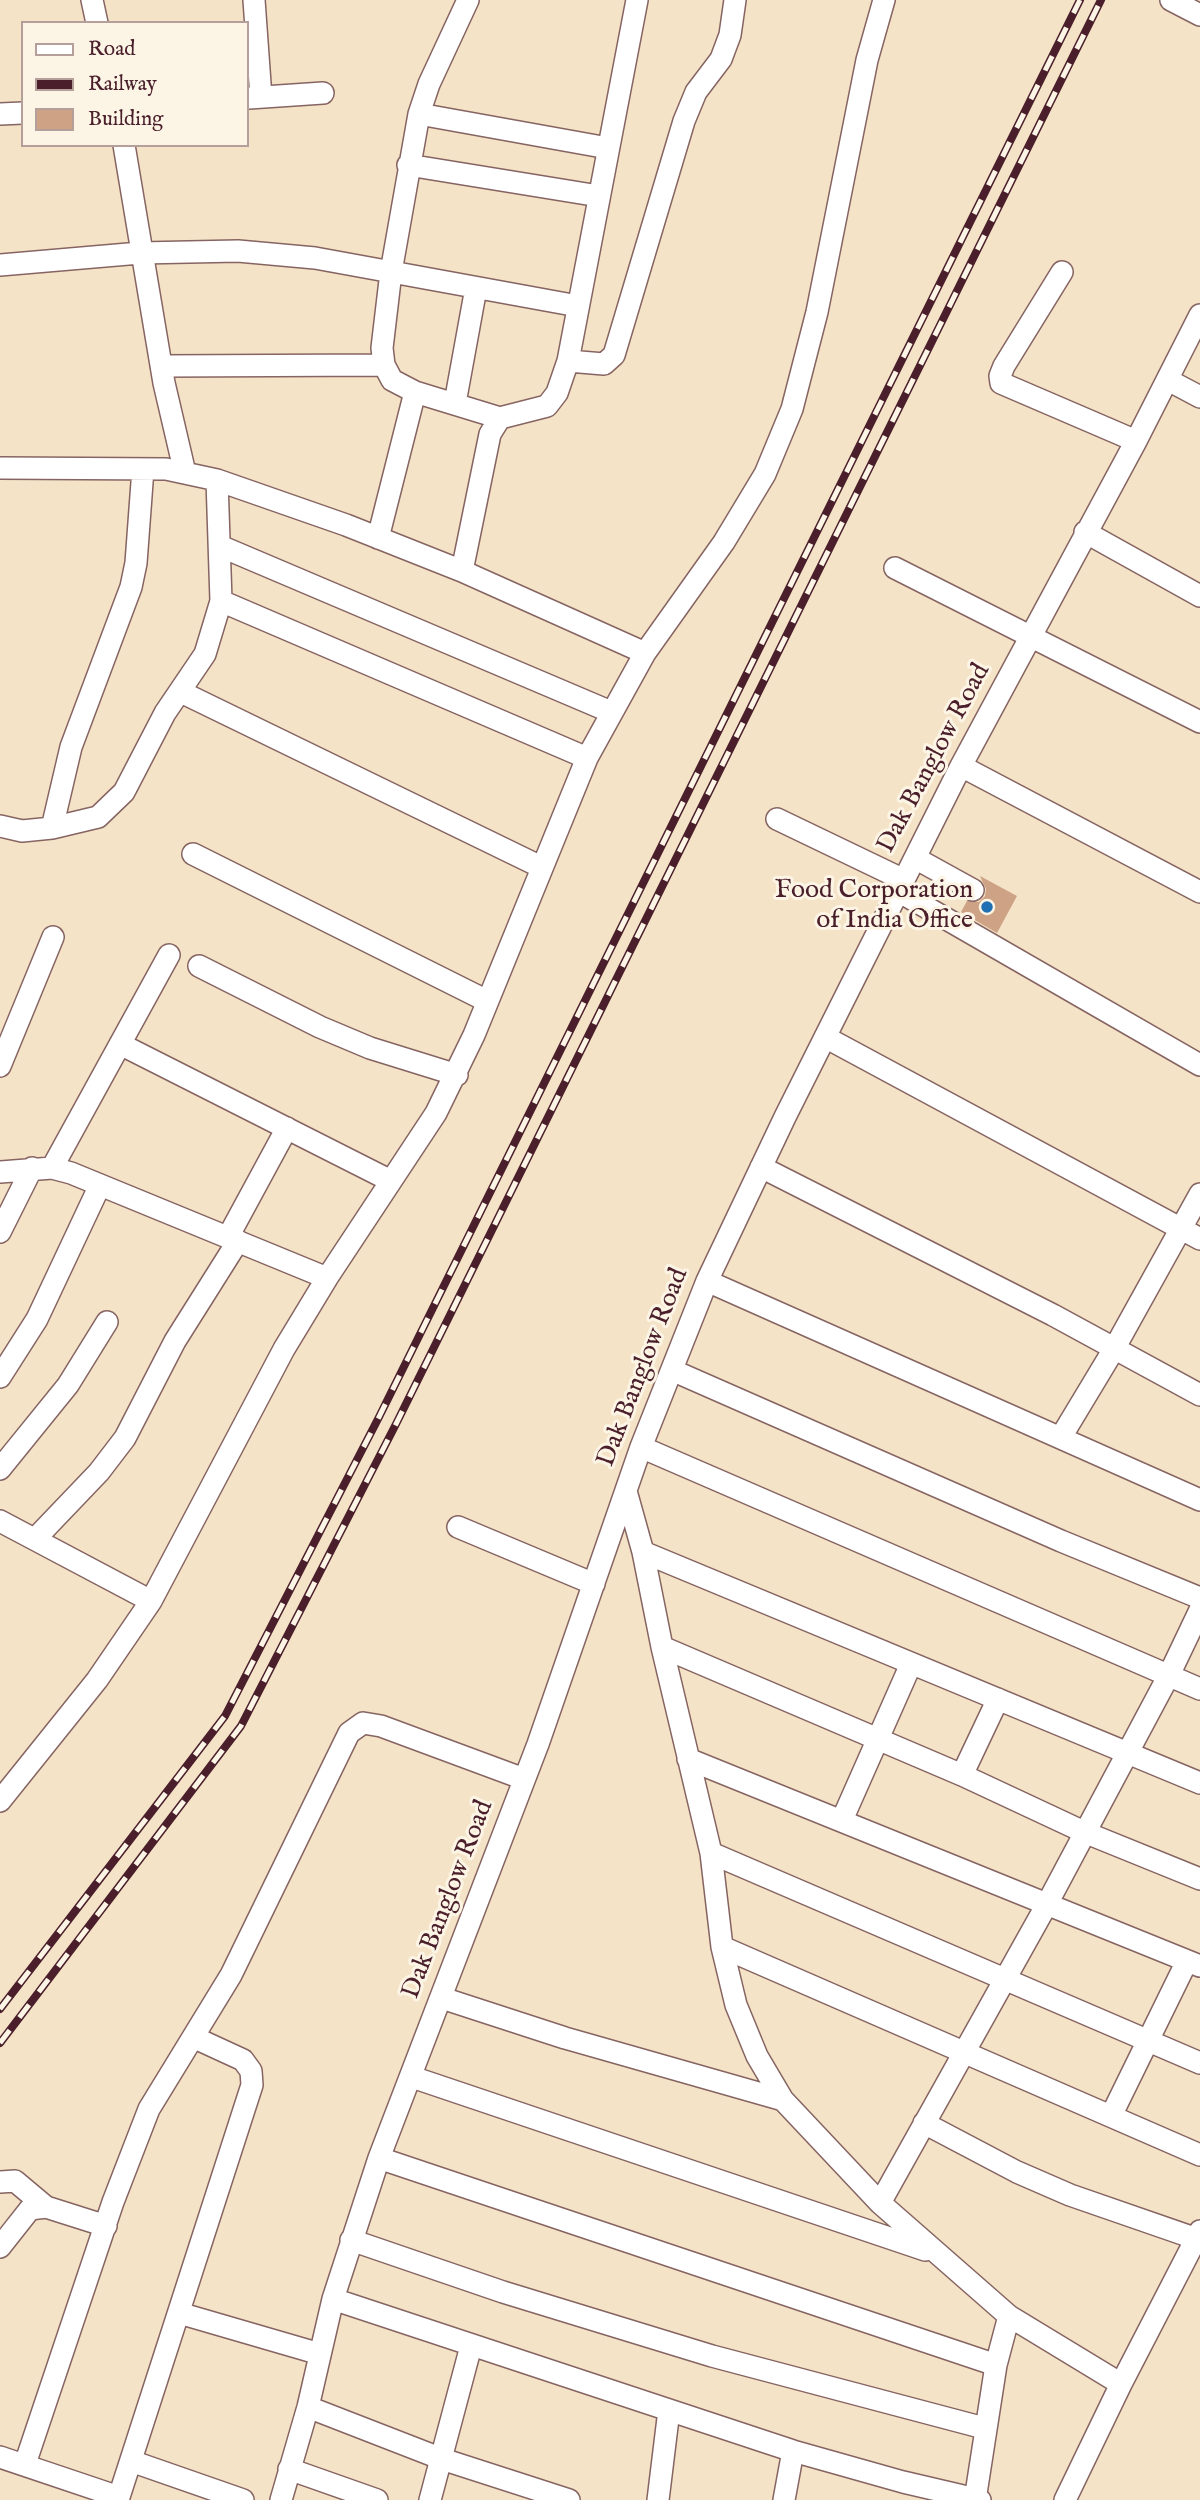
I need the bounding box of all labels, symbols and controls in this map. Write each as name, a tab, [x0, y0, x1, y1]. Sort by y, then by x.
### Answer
legend	[21, 21, 248, 147]
text: Road	[88, 36, 135, 63]
text: Railway	[88, 71, 157, 98]
text: Building	[88, 106, 163, 133]
street label: Dak Banglow Road	[872, 659, 998, 859]
place label: Food Corporation of India Office	[775, 876, 973, 938]
marker: Food Corporation of India Office	[979, 899, 995, 915]
street label: Dak Banglow Road	[592, 1264, 696, 1472]
street label: Dak Banglow Road	[397, 1796, 501, 2004]

